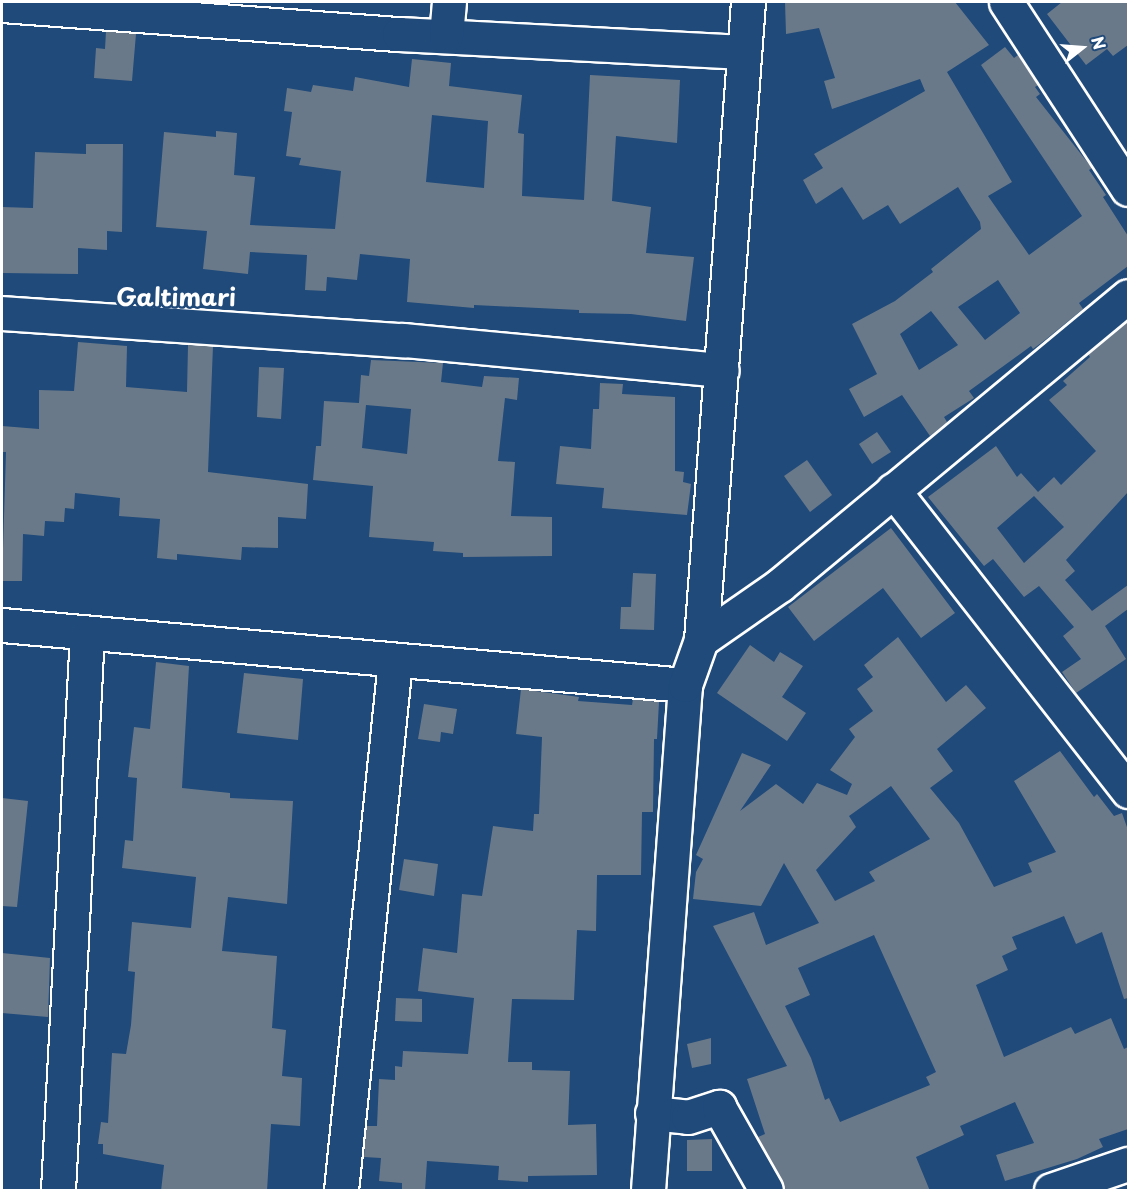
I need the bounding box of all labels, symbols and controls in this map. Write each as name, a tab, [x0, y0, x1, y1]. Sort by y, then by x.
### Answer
north arrow	[1052, 18, 1112, 78]
text: N	[1086, 33, 1113, 52]
district label: Galtimari	[116, 283, 236, 311]

